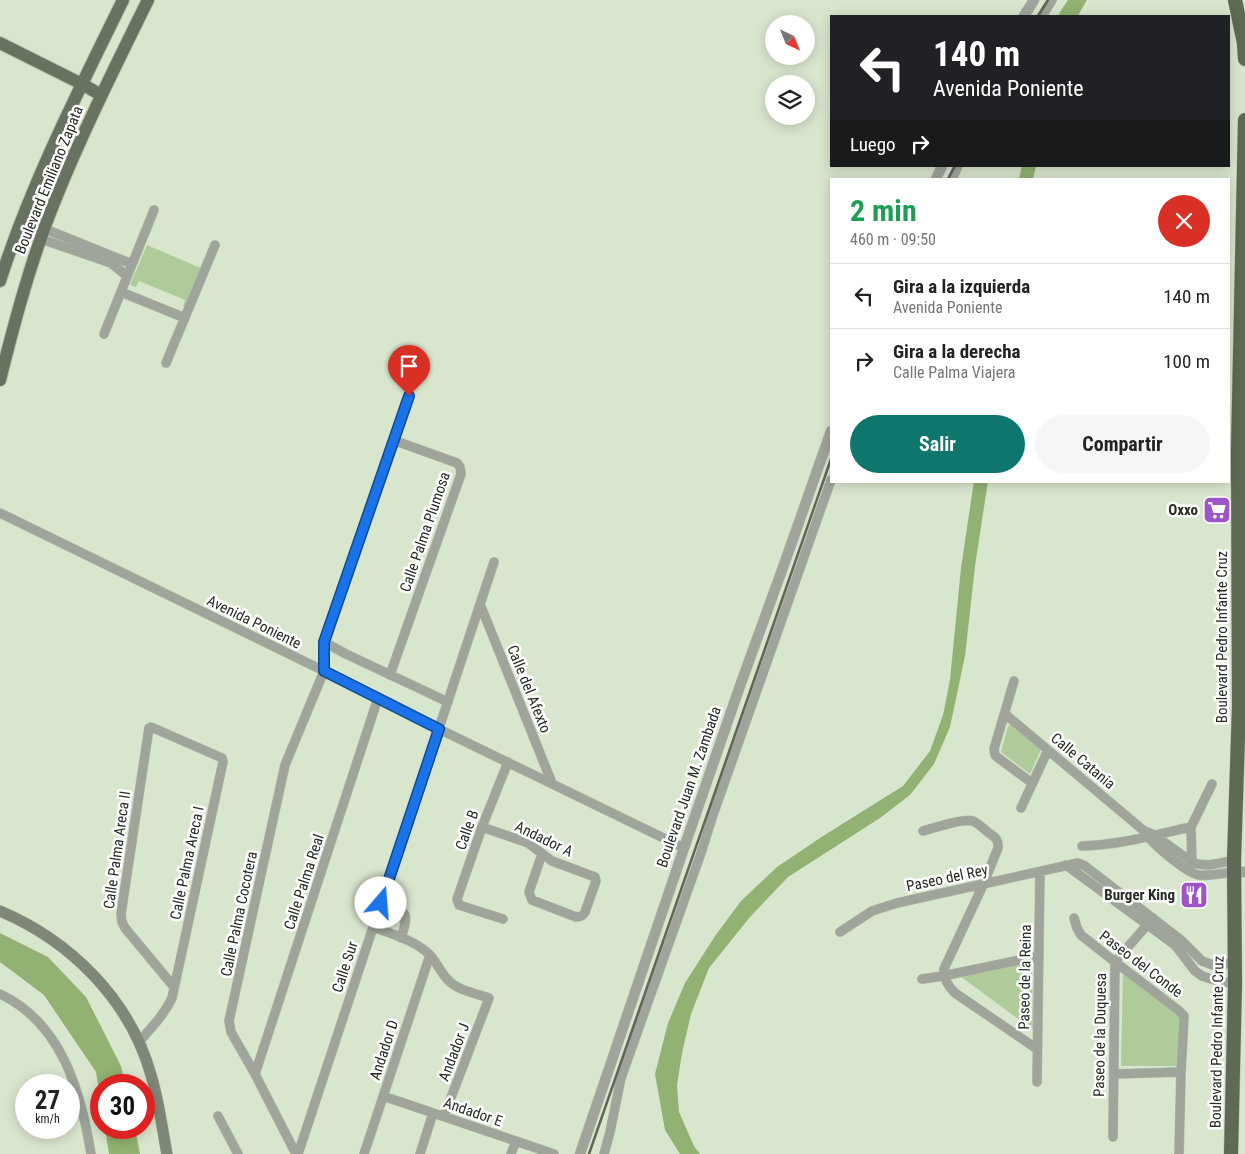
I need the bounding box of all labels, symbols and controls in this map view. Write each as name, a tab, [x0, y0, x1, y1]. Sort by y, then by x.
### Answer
north arrow	[765, 15, 815, 65]
map controls	[765, 15, 815, 125]
text: 140 m	[933, 34, 1020, 75]
icon: left	[850, 35, 915, 100]
button: layers	[765, 75, 815, 125]
text: Avenida Poniente	[933, 76, 1084, 101]
street label: Boulevard Emiliano Zapata	[11, 103, 87, 257]
icon: right	[906, 130, 934, 158]
text: Luego	[850, 133, 896, 156]
text: 2 min	[850, 193, 917, 228]
button: close	[1158, 195, 1210, 247]
text: 460 m · 09:50	[850, 230, 936, 249]
text: Gira a la izquierda	[893, 275, 1030, 298]
icon: left	[850, 282, 878, 310]
text: 140 m	[1163, 285, 1210, 308]
text: Avenida Poniente	[893, 298, 1002, 317]
text: Gira a la derecha	[893, 340, 1020, 363]
pin	[388, 345, 430, 396]
icon: right	[850, 347, 878, 375]
text: 100 m	[1163, 350, 1210, 373]
icon: arrive	[395, 352, 423, 380]
text: Calle Palma Viajera	[893, 363, 1015, 382]
button: Salir	[850, 415, 1025, 473]
button: Compartir	[1035, 415, 1210, 473]
street label: Calle Palma Plumosa	[396, 470, 454, 594]
supermarket icon: Oxxo	[1202, 495, 1232, 525]
place label: Oxxo	[1168, 501, 1198, 519]
street label: Boulevard Pedro Infante Cruz	[1213, 551, 1231, 723]
street label: Avenida Poniente	[204, 591, 304, 653]
street label: Calle del Afexto	[503, 642, 555, 736]
street label: Boulevard Juan M. Zambada	[653, 704, 725, 870]
street label: Calle Catania	[1047, 729, 1119, 793]
street label: Calle Palma Areca II	[100, 790, 134, 910]
street label: Calle Palma Areca I	[166, 805, 208, 921]
street label: Calle B	[451, 808, 483, 852]
street label: Andador A	[512, 817, 576, 861]
street label: Calle Palma Real	[280, 832, 328, 932]
street label: Calle Palma Cocotera	[217, 850, 261, 978]
street label: Paseo del Rey	[905, 861, 989, 895]
position arrow	[354, 876, 406, 928]
restaurant icon: Burger King	[1179, 880, 1209, 910]
place label: Burger King	[1104, 886, 1175, 904]
street label: Paseo de la Reina	[1015, 924, 1035, 1030]
street label: Paseo del Conde	[1096, 927, 1186, 1001]
street label: Calle Sur	[328, 939, 362, 995]
street label: Boulevard Pedro Infante Cruz	[1206, 956, 1228, 1128]
street label: Paseo de la Duquesa	[1090, 973, 1110, 1097]
street label: Andador D	[366, 1018, 402, 1082]
street label: Andador J	[435, 1020, 473, 1084]
speed limit sign: 30	[90, 1074, 155, 1139]
text: 27	[35, 1086, 60, 1115]
street label: Andador E	[441, 1094, 505, 1130]
text: km/h	[35, 1112, 60, 1126]

